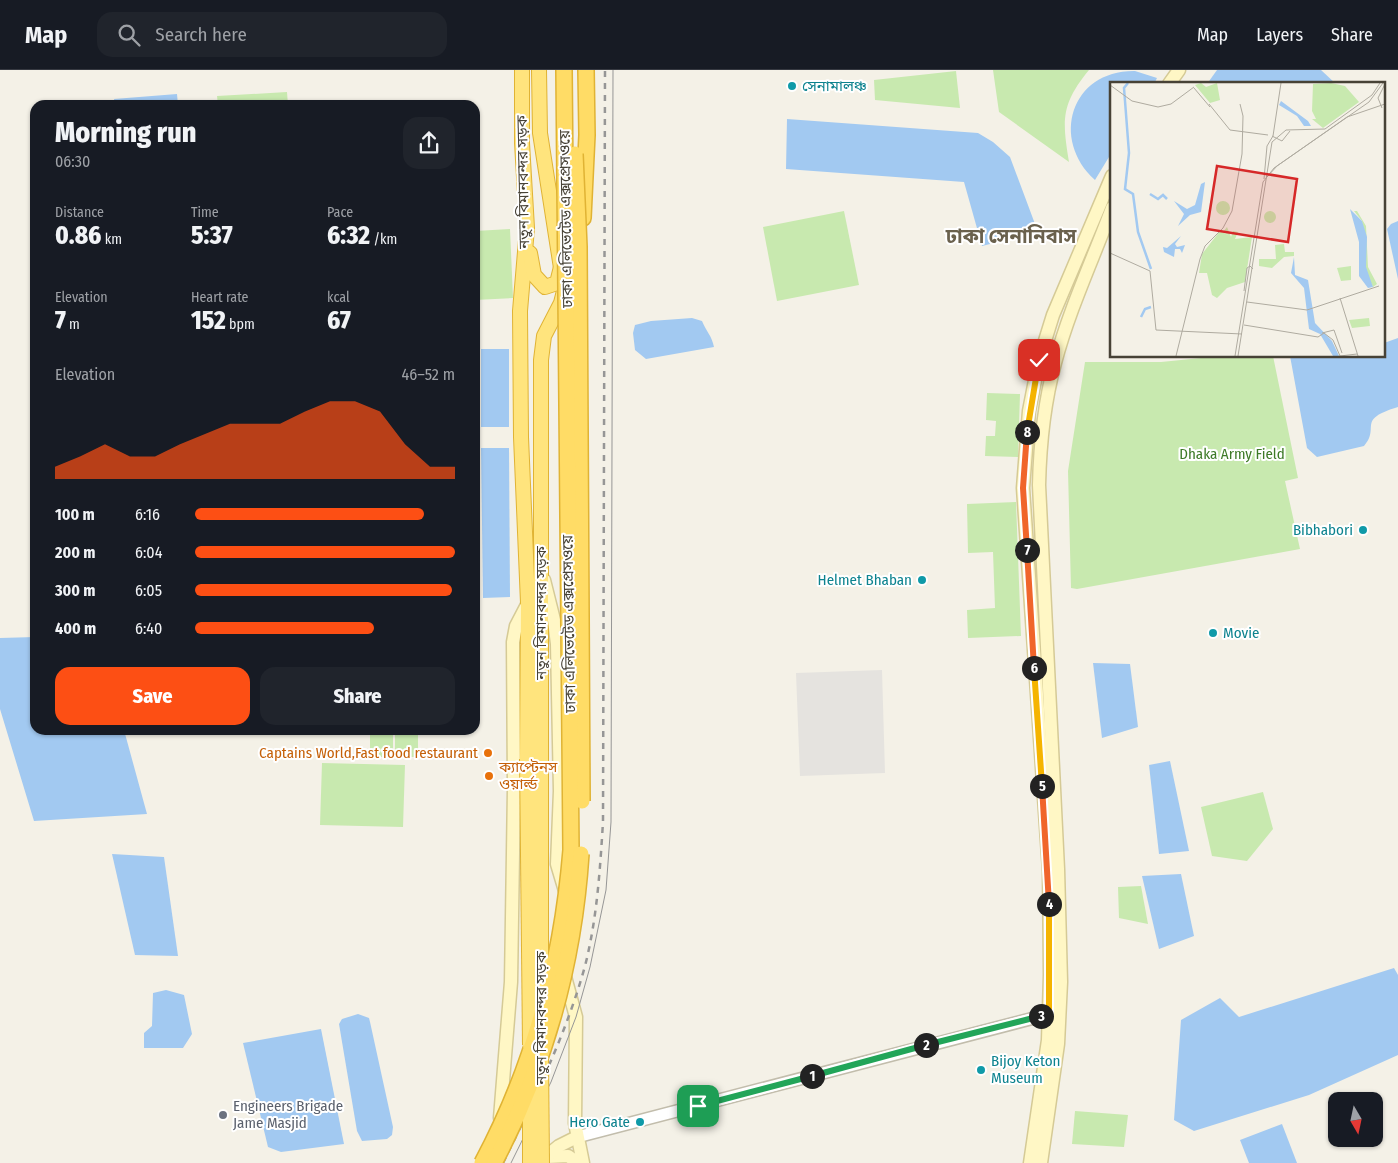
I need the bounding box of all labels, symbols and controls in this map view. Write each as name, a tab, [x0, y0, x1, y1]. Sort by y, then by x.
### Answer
search box	[97, 12, 447, 57]
text: Map	[25, 21, 67, 49]
icon: search	[115, 21, 143, 49]
text: Search here	[155, 23, 247, 46]
text: Map	[1197, 24, 1228, 46]
text: Layers	[1256, 24, 1303, 46]
text: Share	[1331, 24, 1373, 46]
place label: সেনামালঞ্চ	[802, 77, 867, 95]
marker: সেনামালঞ্চ	[786, 80, 798, 92]
inset map	[1110, 82, 1386, 358]
street label: নতুন বিমানবন্দর সড়ক	[513, 114, 533, 250]
text: Morning run	[55, 116, 196, 149]
button: share	[403, 117, 455, 169]
street label: ঢাকা এলিভেটেড এক্সপ্রেসওয়ে	[555, 129, 577, 309]
text: 06:30	[55, 152, 90, 171]
text: Distance	[55, 204, 104, 221]
text: Time	[191, 204, 219, 221]
text: Pace	[327, 204, 353, 221]
text: 0.86	[55, 221, 101, 251]
text: 5:37	[191, 221, 232, 251]
text: 6:32	[327, 221, 370, 251]
district label: ঢাকা সেনানিবাস	[945, 224, 1077, 248]
text: km	[101, 231, 122, 248]
text: /km	[370, 231, 397, 248]
text: Elevation	[55, 289, 108, 306]
text: Heart rate	[191, 289, 248, 306]
text: kcal	[327, 289, 350, 306]
text: 7	[55, 306, 66, 336]
text: 152	[191, 306, 226, 336]
text: 67	[327, 306, 351, 336]
text: m	[66, 316, 80, 333]
text: bpm	[226, 316, 255, 333]
pin	[1018, 339, 1060, 381]
icon: check	[1025, 346, 1053, 374]
text: Elevation	[55, 365, 115, 384]
text: 46–52 m	[402, 365, 455, 384]
pin: 8	[1014, 420, 1040, 444]
text: 8	[1024, 424, 1031, 441]
park label: Dhaka Army Field	[1179, 445, 1285, 463]
text: 100 m	[55, 505, 95, 524]
text: 6:16	[135, 505, 160, 524]
place label: Bibhabori	[1293, 521, 1353, 539]
marker: Bibhabori	[1357, 524, 1369, 536]
street label: ঢাকা এলিভেটেড এক্সপ্রেসওয়ে	[558, 534, 580, 714]
pin: 7	[1014, 538, 1040, 562]
text: 7	[1025, 542, 1030, 559]
text: 200 m	[55, 543, 95, 562]
text: 6:04	[135, 543, 162, 562]
street label: নতুন বিমানবন্দর সড়ক	[532, 545, 550, 681]
place label: Helmet Bhaban	[818, 571, 912, 589]
marker: Helmet Bhaban	[916, 574, 928, 586]
text: 300 m	[55, 581, 96, 600]
text: 6:05	[135, 581, 162, 600]
text: 400 m	[55, 619, 96, 638]
text: 6:40	[135, 619, 162, 638]
place label: Movie	[1223, 624, 1259, 642]
marker: Movie	[1207, 627, 1219, 639]
pin: 6	[1022, 656, 1046, 680]
text: 6	[1031, 660, 1038, 677]
button: Save	[55, 667, 250, 725]
button: Share	[260, 667, 455, 725]
place label: Captains World,Fast food restaurant	[259, 744, 478, 762]
marker: Captains World,Fast food restaurant	[482, 747, 494, 759]
place label: ক্যাপ্টেনস ওয়ার্ল্ড	[498, 758, 558, 793]
marker: ক্যাপ্টেনস ওয়ার্ল্ড	[483, 770, 495, 782]
pin: 5	[1030, 774, 1054, 798]
text: 5	[1039, 778, 1046, 795]
pin: 4	[1036, 892, 1062, 916]
text: 4	[1046, 896, 1053, 913]
street label: নতুন বিমানবন্দর সড়ক	[532, 950, 550, 1086]
pin: 3	[1028, 1004, 1054, 1028]
text: 3	[1038, 1008, 1045, 1025]
pin: 2	[914, 1032, 938, 1058]
text: 2	[923, 1037, 930, 1054]
place label: Bijoy Keton Museum	[991, 1052, 1060, 1087]
pin: 1	[800, 1064, 824, 1088]
marker: Bijoy Keton Museum	[975, 1064, 987, 1076]
text: 1	[810, 1068, 815, 1085]
pin	[677, 1085, 719, 1127]
icon: arrive	[684, 1092, 712, 1120]
north arrow	[1328, 1092, 1382, 1148]
map controls	[1328, 1092, 1383, 1147]
place label: Engineers Brigade Jame Masjid	[233, 1097, 343, 1132]
marker: Engineers Brigade Jame Masjid	[217, 1109, 229, 1121]
place label: Hero Gate	[569, 1113, 630, 1131]
marker: Hero Gate	[634, 1116, 646, 1128]

